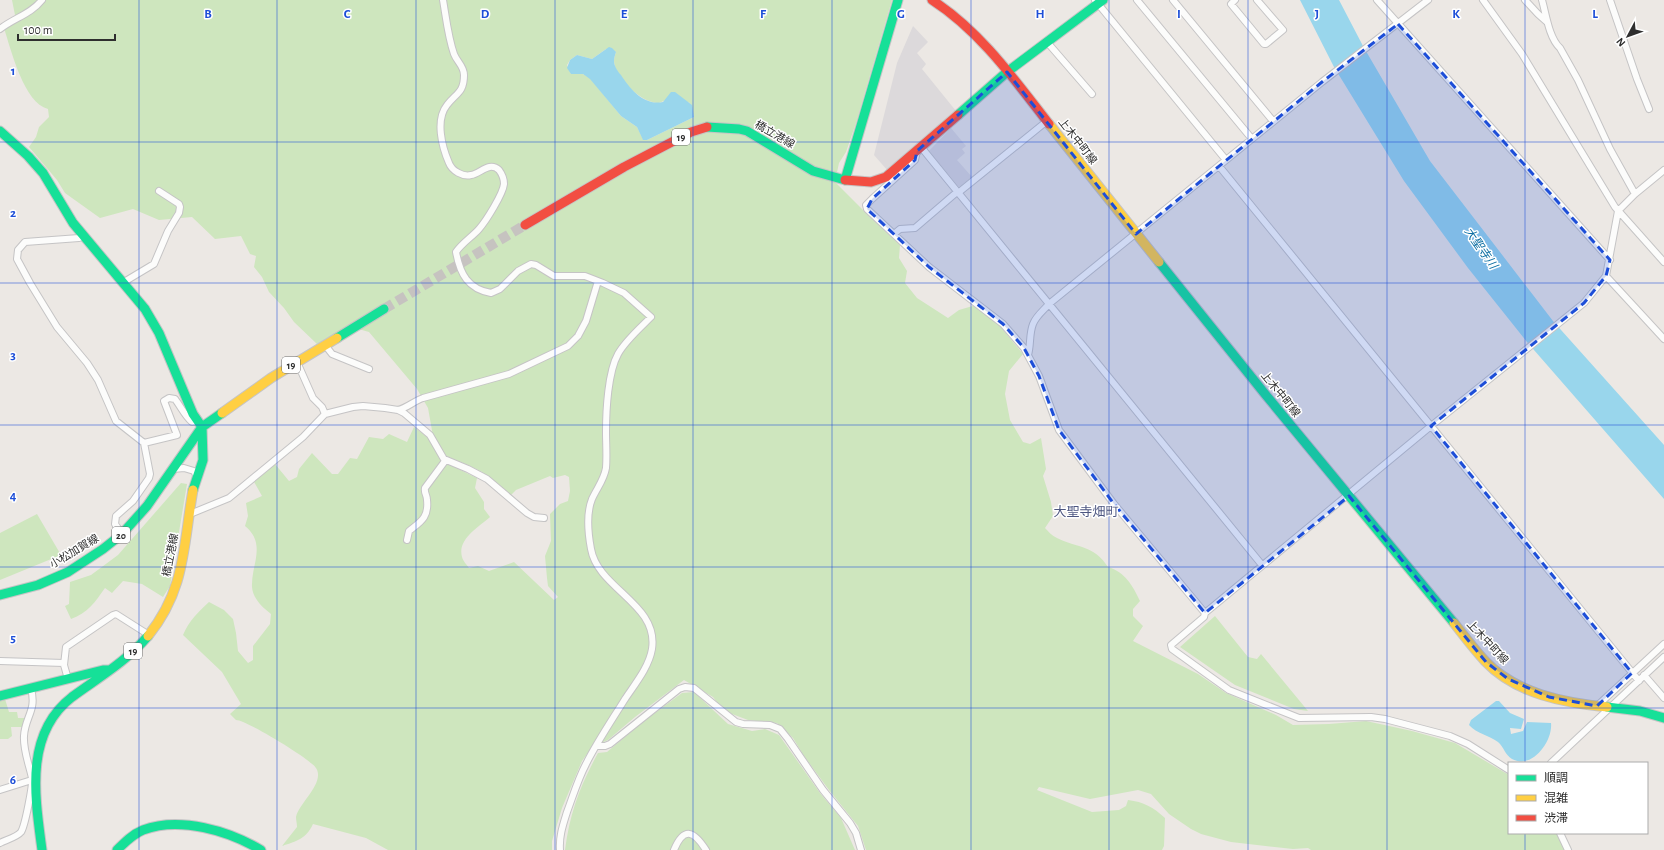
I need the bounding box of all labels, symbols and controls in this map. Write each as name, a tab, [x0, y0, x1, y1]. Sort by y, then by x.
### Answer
text: B	[204, 8, 212, 21]
text: C	[344, 8, 351, 21]
text: D	[481, 8, 490, 21]
text: E	[621, 8, 628, 21]
text: F	[760, 8, 767, 21]
text: G	[897, 8, 905, 21]
text: H	[1035, 8, 1045, 21]
text: I	[1177, 8, 1181, 21]
text: J	[1315, 8, 1319, 21]
text: K	[1452, 8, 1460, 21]
text: L	[1592, 8, 1598, 21]
scale bar	[18, 16, 115, 42]
north arrow	[1608, 16, 1648, 56]
text: 100 m	[24, 24, 52, 36]
text: N	[1614, 36, 1627, 49]
text: 1	[11, 65, 15, 78]
street label: 上木中町線	[1056, 116, 1100, 166]
street label: 橋立港線	[753, 118, 797, 150]
road number: 19	[672, 129, 690, 145]
text: 2	[10, 207, 16, 220]
water label: 大聖寺川	[1462, 224, 1502, 273]
text: 3	[10, 349, 16, 362]
road number: 19	[282, 357, 300, 373]
street label: 上木中町線	[1259, 369, 1303, 419]
text: 4	[10, 490, 17, 503]
district label: 大聖寺畑町	[1053, 505, 1119, 519]
road number: 20	[112, 527, 130, 543]
street label: 小松加賀線	[47, 532, 101, 570]
street label: 橋立港線	[160, 532, 180, 578]
street label: 上木中町線	[1465, 618, 1511, 666]
text: 5	[10, 632, 16, 645]
road number: 19	[124, 643, 142, 659]
legend	[1508, 762, 1648, 834]
text: 順調	[1544, 772, 1568, 784]
text: 6	[10, 774, 16, 787]
text: 混雑	[1544, 791, 1568, 804]
text: 渋滞	[1544, 812, 1568, 824]

